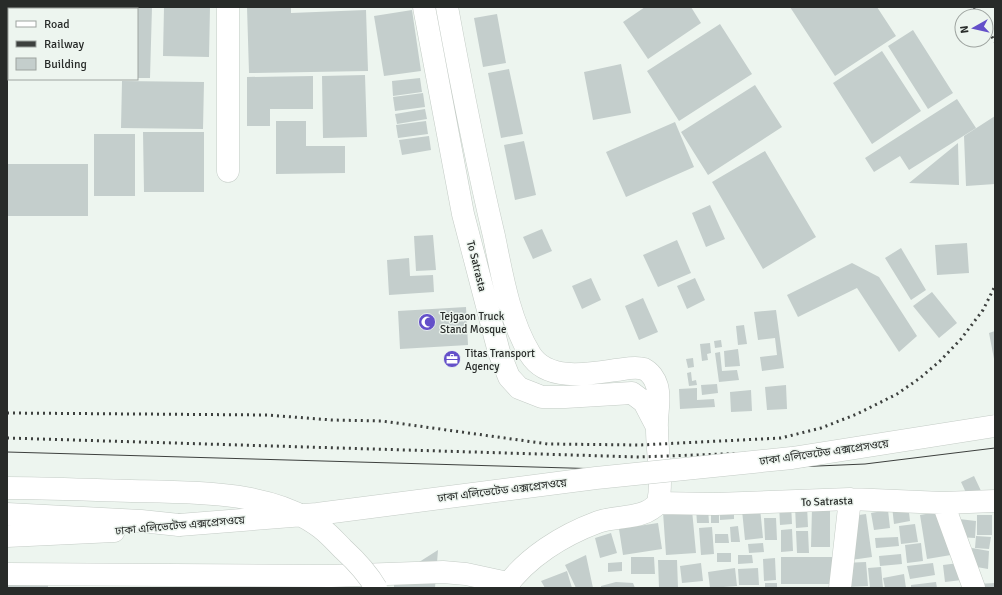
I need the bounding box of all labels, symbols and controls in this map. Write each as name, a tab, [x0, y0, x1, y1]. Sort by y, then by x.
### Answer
legend	[8, 8, 138, 80]
north arrow	[954, 8, 994, 48]
text: Road	[44, 17, 70, 32]
text: N	[958, 25, 972, 34]
text: Railway	[44, 37, 84, 52]
text: Building	[44, 57, 87, 72]
street label: To Satrasta	[464, 239, 489, 293]
place label: Tejgaon Truck Stand Mosque	[440, 310, 507, 336]
mosque icon: Tejgaon Truck Stand Mosque	[417, 312, 437, 332]
place label: Titas Transport Agency	[465, 347, 535, 373]
office icon: Titas Transport Agency	[442, 349, 462, 369]
street label: ঢাকা এলিভেটেড এক্সপ্রেসওয়ে	[758, 437, 890, 468]
street label: ঢাকা এলিভেটেড এক্সপ্রেসওয়ে	[436, 476, 568, 505]
street label: To Satrasta	[801, 494, 854, 509]
street label: ঢাকা এলিভেটেড এক্সপ্রেসওয়ে	[114, 513, 246, 538]

